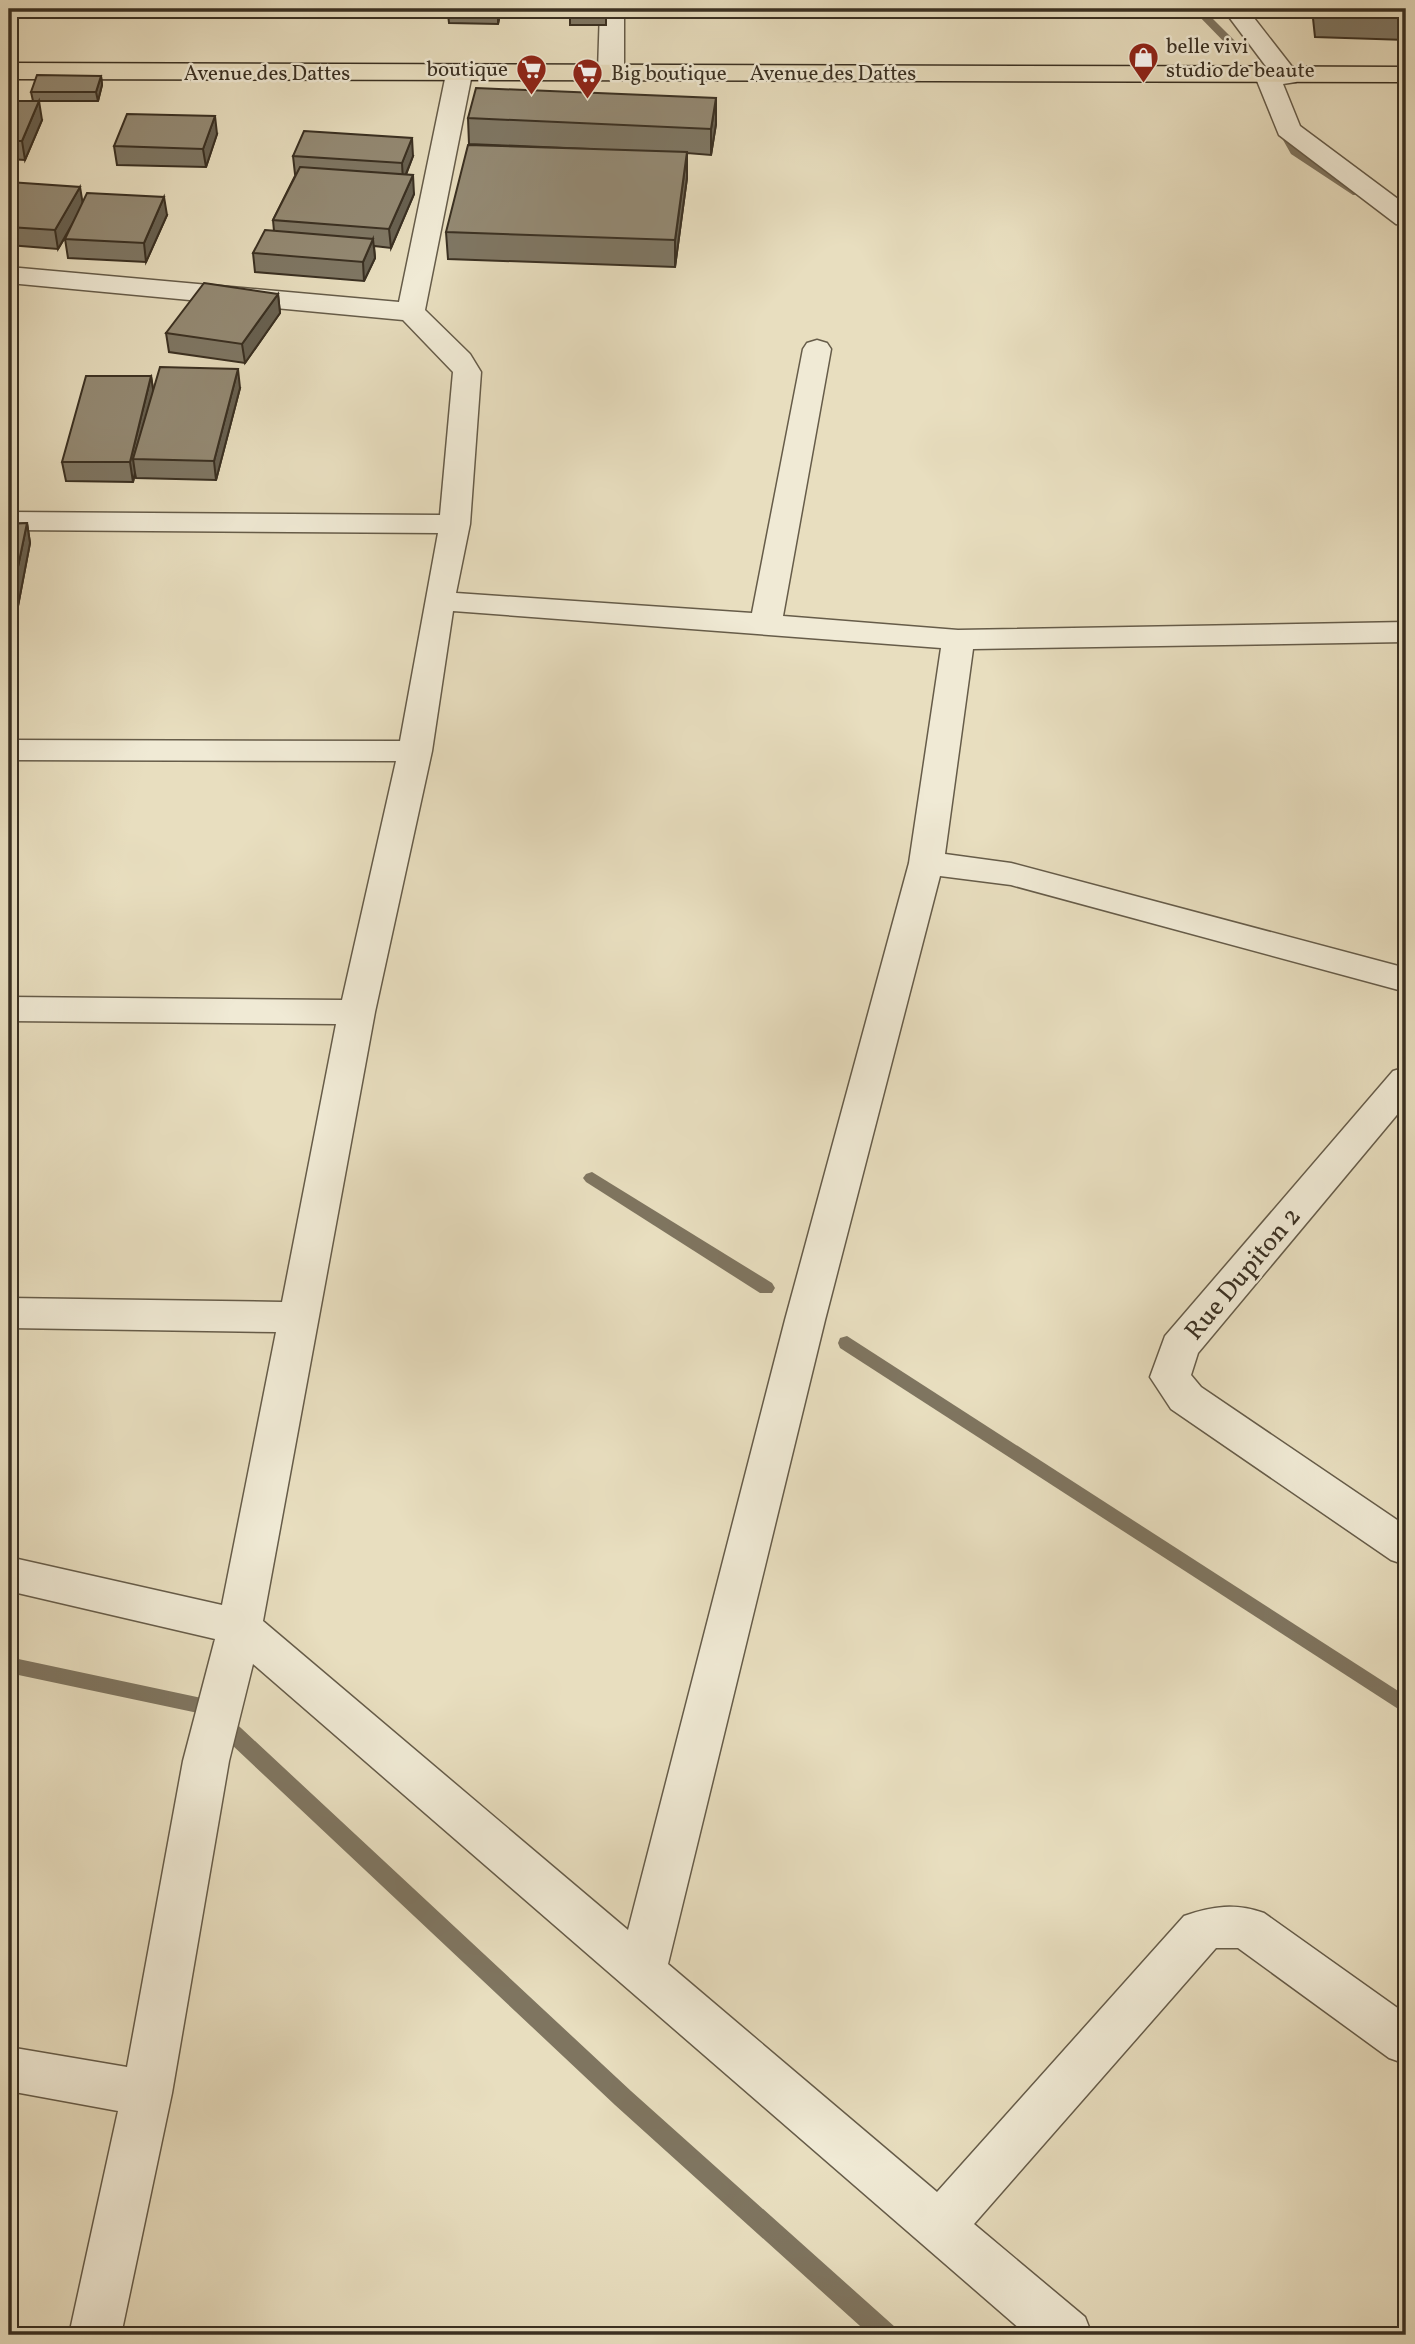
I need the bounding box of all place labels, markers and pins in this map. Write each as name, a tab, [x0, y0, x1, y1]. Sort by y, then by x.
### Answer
place label: belle vivi studio de beaute	[1166, 33, 1315, 86]
shop icon: belle vivi studio de beaute	[1126, 41, 1160, 85]
supermarket icon: boutique	[514, 52, 548, 96]
place label: boutique	[427, 56, 508, 85]
supermarket icon: Big boutique	[571, 56, 605, 100]
place label: Big boutique	[611, 60, 727, 89]

